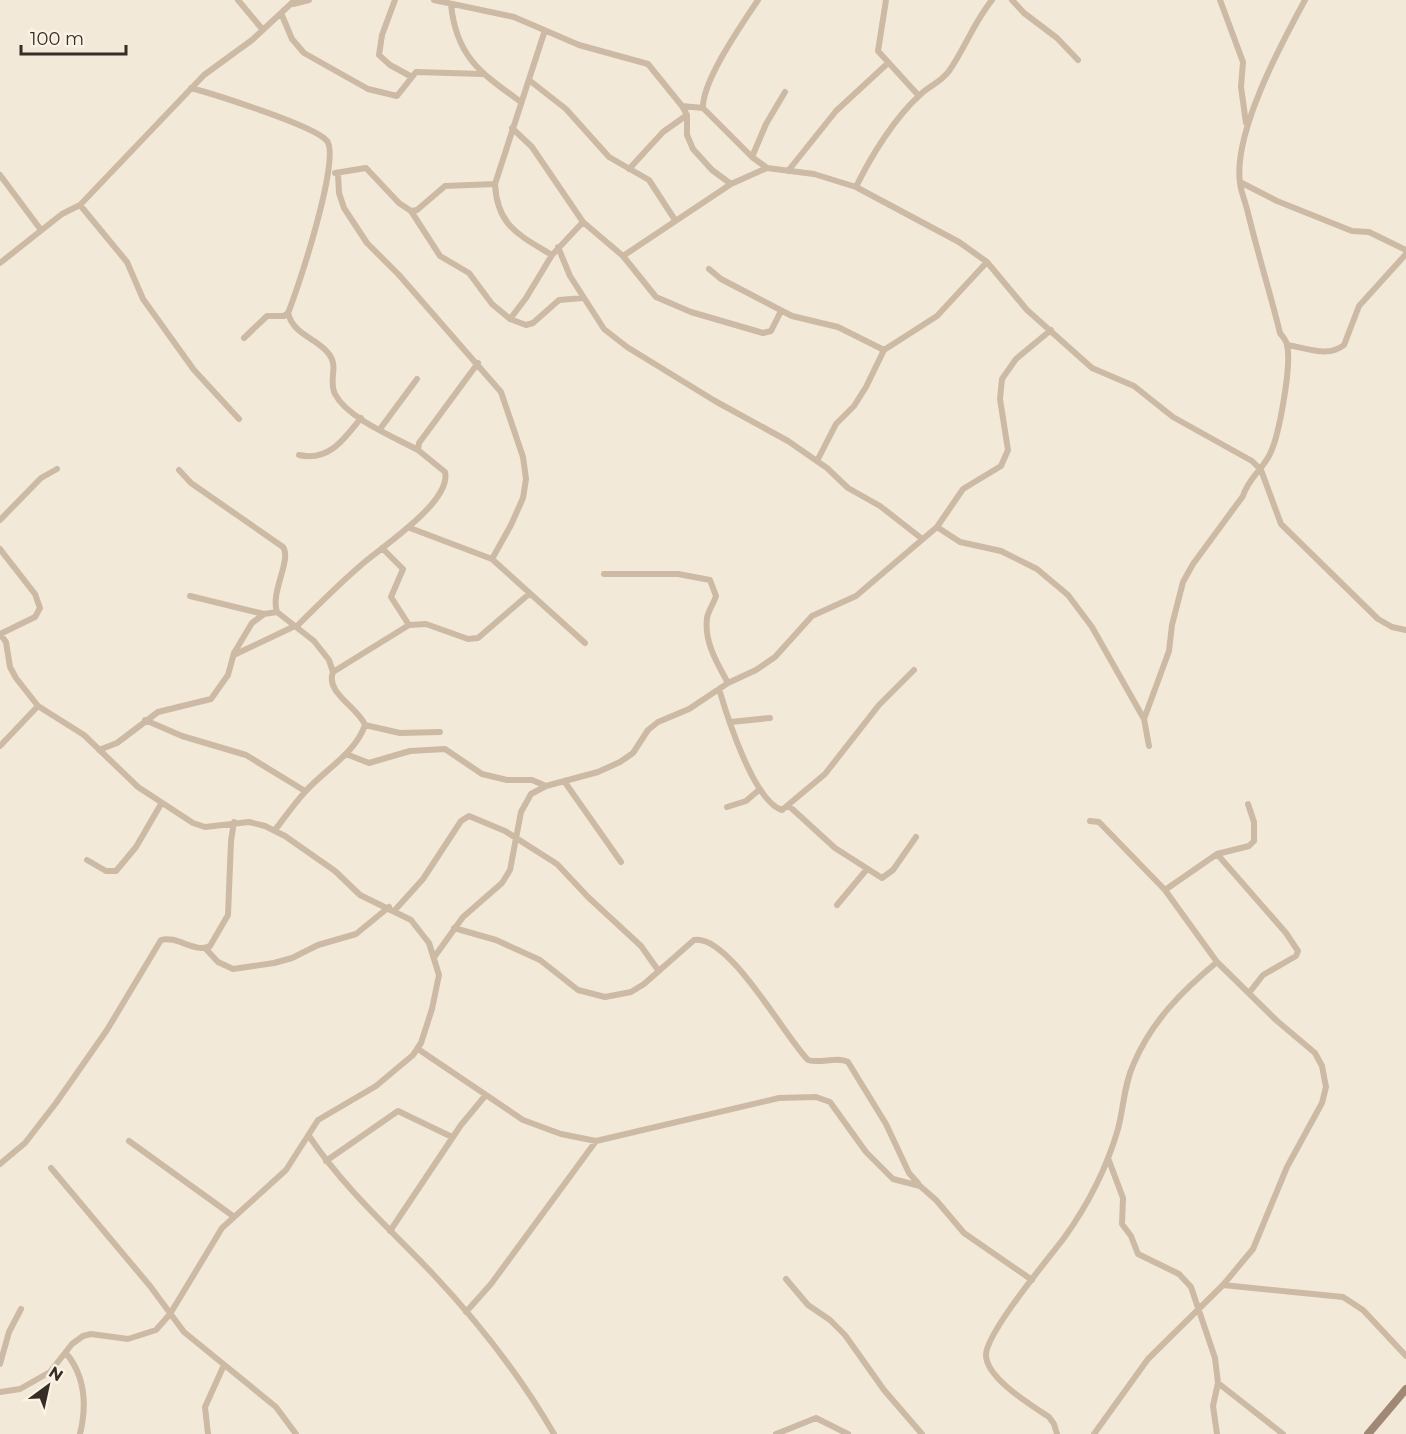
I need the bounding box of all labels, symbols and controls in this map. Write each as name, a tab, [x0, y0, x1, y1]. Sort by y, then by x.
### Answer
scale bar	[21, 18, 126, 56]
text: 100 m	[30, 28, 84, 50]
north arrow	[18, 1356, 78, 1416]
text: N	[45, 1362, 66, 1385]

